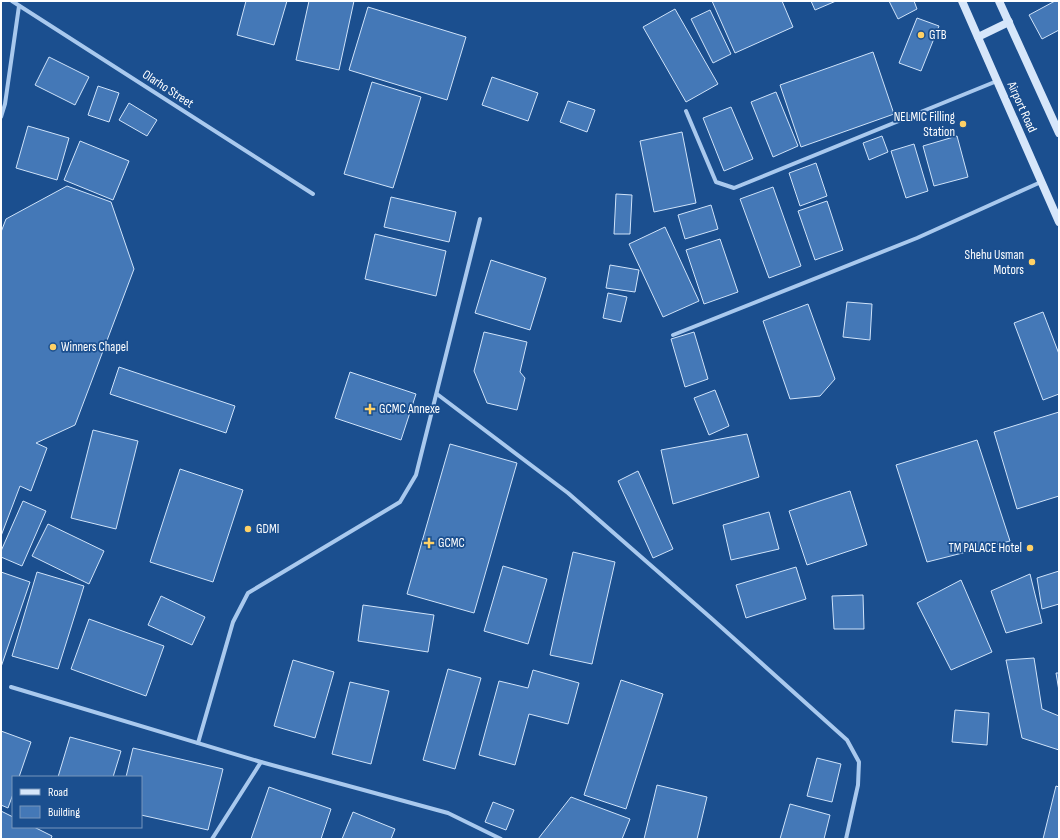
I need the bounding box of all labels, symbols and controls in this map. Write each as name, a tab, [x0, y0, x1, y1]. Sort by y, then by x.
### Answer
place label: GTB	[929, 27, 947, 43]
marker: GTB	[916, 30, 926, 40]
street label: Olarho Street	[139, 66, 197, 112]
street label: Airport Road	[1003, 78, 1040, 135]
place label: NELMIC Filling Station	[894, 109, 955, 140]
marker: NELMIC Filling Station	[958, 119, 968, 129]
place label: Shehu Usman Motors	[965, 247, 1024, 278]
marker: Shehu Usman Motors	[1027, 257, 1037, 267]
place label: Winners Chapel	[61, 339, 128, 355]
marker: Winners Chapel	[48, 342, 58, 352]
place label: GCMC Annexe	[379, 401, 440, 417]
marker: GCMC Annexe	[364, 403, 376, 415]
place label: GDMI	[256, 521, 279, 537]
marker: GDMI	[243, 524, 253, 534]
place label: GCMC	[438, 535, 465, 551]
marker: GCMC	[423, 537, 435, 549]
place label: TM PALACE Hotel	[949, 540, 1022, 556]
marker: TM PALACE Hotel	[1025, 543, 1035, 553]
legend	[12, 776, 142, 828]
text: Road	[48, 785, 68, 800]
text: Building	[48, 805, 80, 820]

